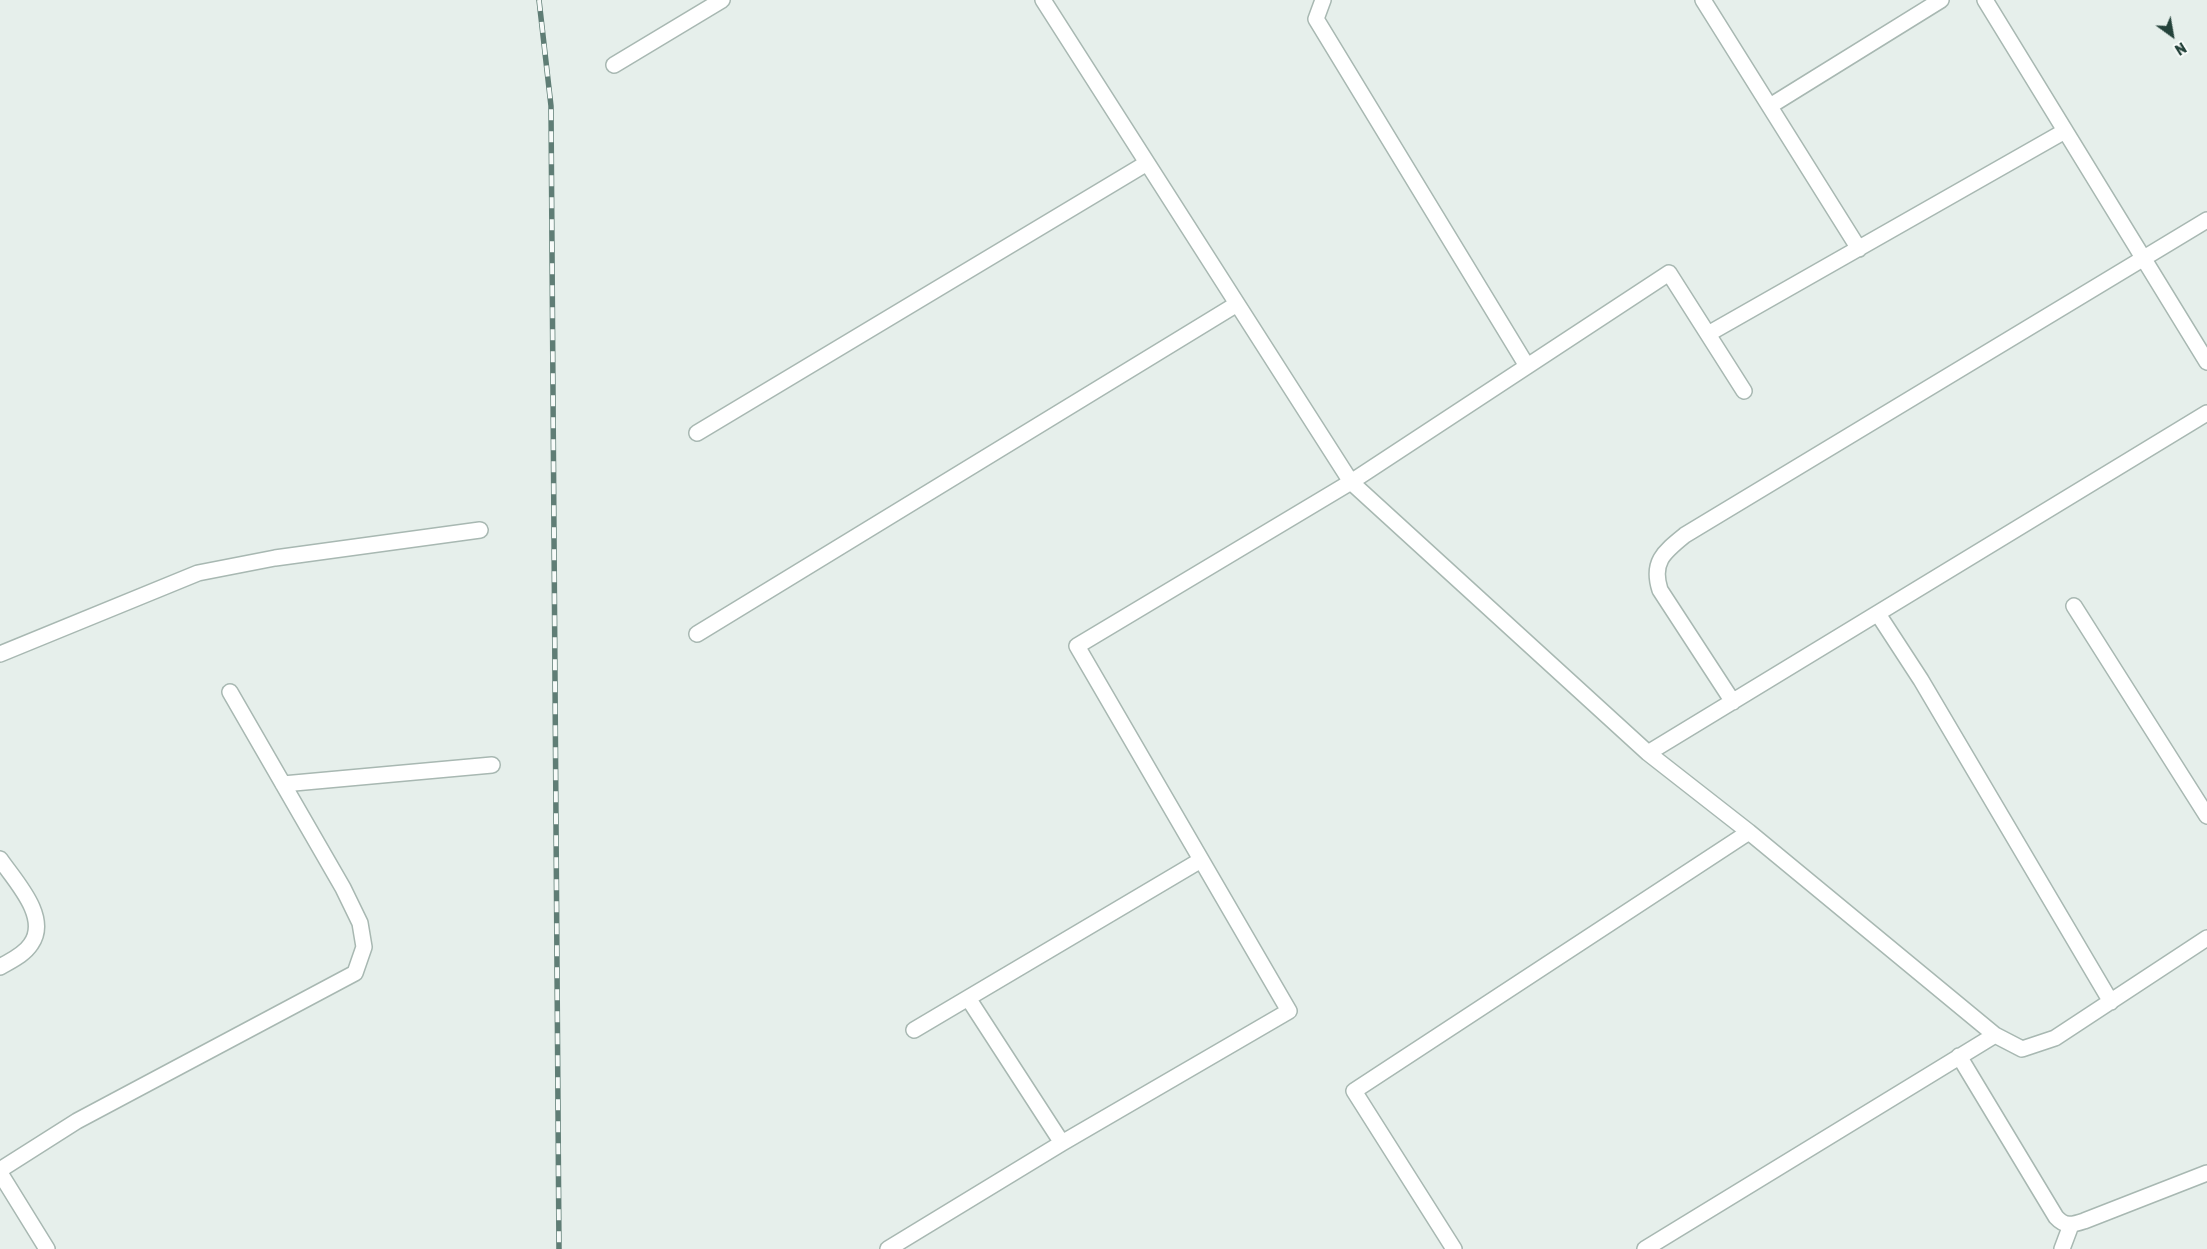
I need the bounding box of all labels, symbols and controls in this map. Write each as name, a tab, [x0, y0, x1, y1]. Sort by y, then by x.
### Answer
north arrow	[2147, 10, 2197, 60]
text: N	[2171, 38, 2189, 58]

